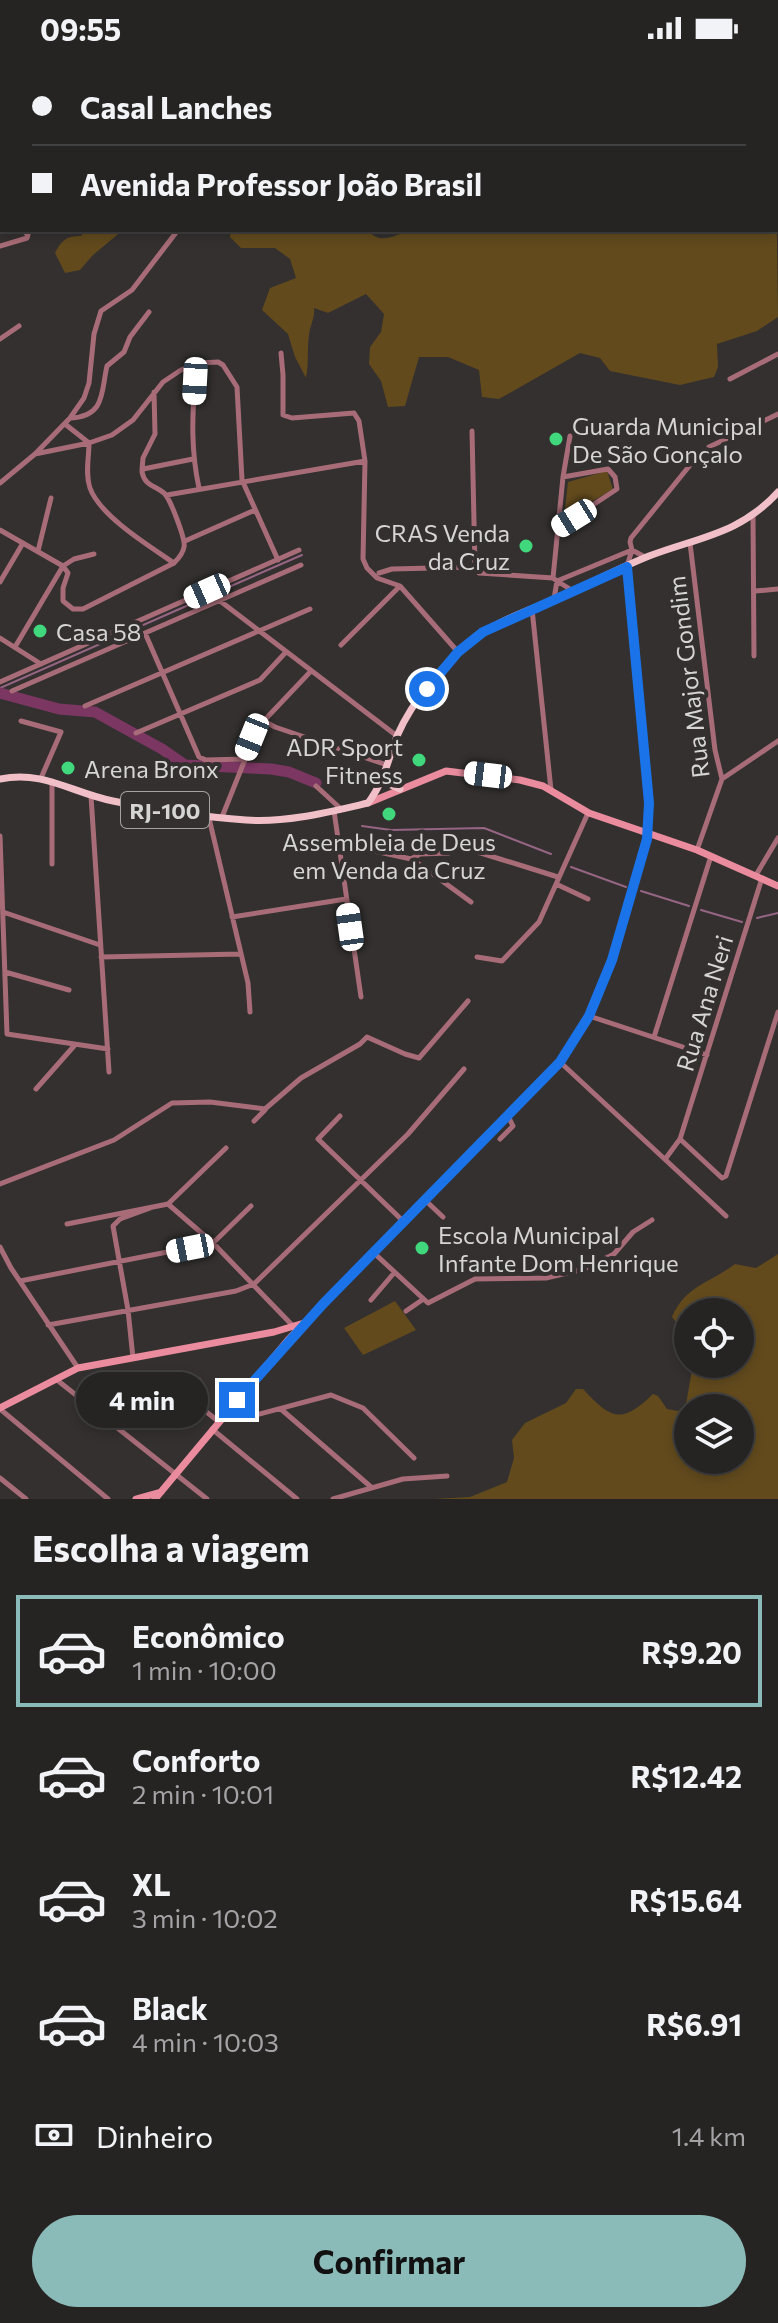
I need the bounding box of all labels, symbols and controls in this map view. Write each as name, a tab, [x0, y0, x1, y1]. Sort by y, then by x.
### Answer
text: 09:55	[40, 10, 121, 47]
text: Casal Lanches	[80, 88, 272, 125]
text: Avenida Professor João Brasil	[80, 165, 482, 202]
car	[182, 356, 208, 406]
place label: Guarda Municipal De São Gonçalo	[572, 411, 763, 468]
marker: Guarda Municipal De São Gonçalo	[547, 430, 565, 448]
car	[547, 495, 601, 541]
place label: CRAS Venda da Cruz	[375, 518, 510, 575]
marker: CRAS Venda da Cruz	[517, 537, 535, 555]
car	[180, 570, 234, 612]
street label: Rua Major Gondim	[661, 574, 715, 780]
place label: Casa 58	[56, 617, 141, 646]
marker: Casa 58	[31, 622, 49, 640]
route start	[409, 671, 445, 707]
car	[232, 710, 272, 764]
place label: ADR Sport Fitness	[286, 732, 403, 789]
marker: ADR Sport Fitness	[410, 751, 428, 769]
place label: Arena Bronx	[84, 754, 219, 783]
marker: Arena Bronx	[59, 759, 77, 777]
car	[463, 760, 513, 790]
road number: RJ-100	[121, 792, 209, 828]
marker: Assembleia de Deus em Venda da Cruz	[380, 805, 398, 823]
place label: Assembleia de Deus em Venda da Cruz	[282, 827, 496, 884]
car	[335, 902, 365, 952]
street label: Rua Ana Neri	[670, 932, 738, 1074]
place label: Escola Municipal Infante Dom Henrique	[438, 1220, 679, 1277]
car	[164, 1232, 216, 1264]
marker: Escola Municipal Infante Dom Henrique	[413, 1239, 431, 1257]
map controls	[674, 1298, 754, 1474]
button: locate	[674, 1298, 754, 1378]
callout: 4 min	[77, 1372, 209, 1428]
route end	[219, 1382, 255, 1418]
text: 4 min	[109, 1384, 175, 1415]
button: layers	[674, 1394, 754, 1474]
text: Escolha a viagem	[32, 1525, 310, 1569]
icon: car	[36, 1615, 108, 1687]
text: Econômico	[132, 1617, 285, 1654]
text: R$9.20	[641, 1633, 742, 1670]
text: 1 min · 10:00	[132, 1654, 277, 1685]
icon: car	[36, 1739, 108, 1811]
text: Conforto	[132, 1741, 260, 1778]
text: R$12.42	[630, 1757, 742, 1794]
text: 2 min · 10:01	[132, 1778, 274, 1809]
icon: car	[36, 1863, 108, 1935]
text: XL	[132, 1865, 171, 1902]
text: R$15.64	[629, 1881, 742, 1918]
text: 3 min · 10:02	[132, 1902, 278, 1933]
icon: car	[36, 1987, 108, 2059]
text: Black	[132, 1989, 208, 2026]
text: R$6.91	[646, 2005, 742, 2042]
text: 4 min · 10:03	[132, 2026, 279, 2057]
icon: cash	[32, 2113, 76, 2157]
text: Dinheiro	[96, 2117, 213, 2154]
text: 1.4 km	[672, 2120, 746, 2151]
button: Confirmar	[32, 2215, 746, 2307]

